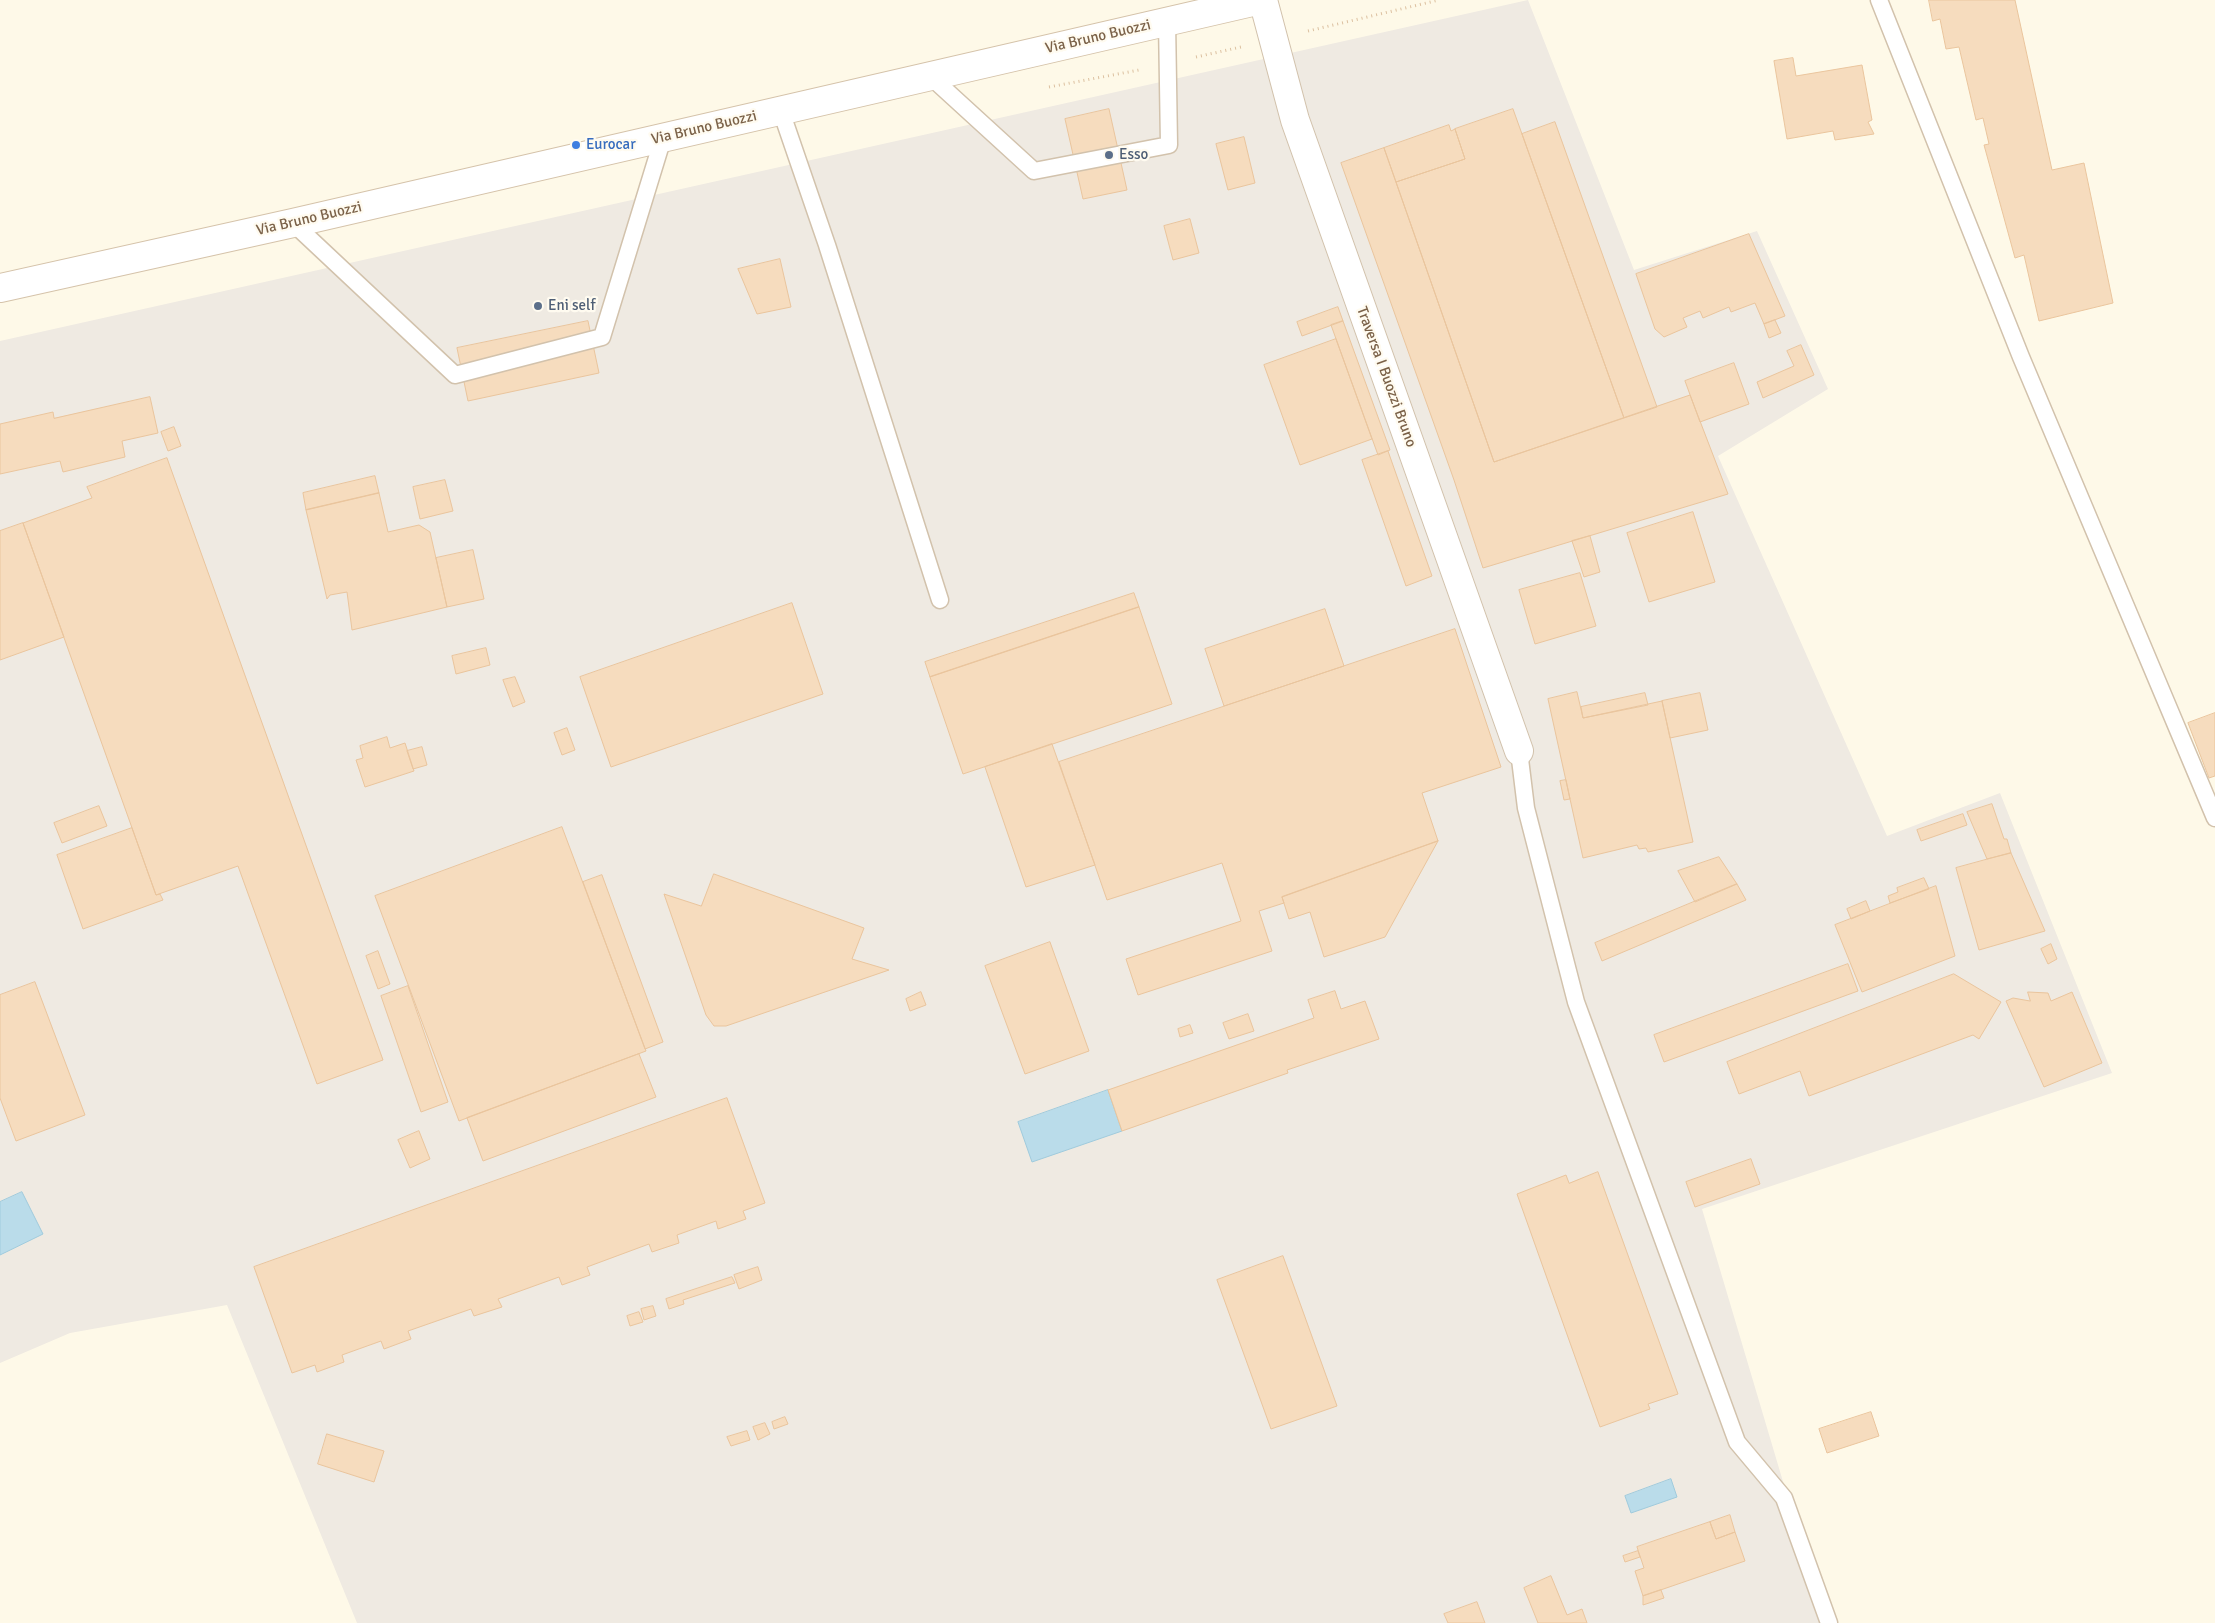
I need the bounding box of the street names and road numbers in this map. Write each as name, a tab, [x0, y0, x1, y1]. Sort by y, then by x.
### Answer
street label: Via Bruno Buozzi	[1043, 16, 1153, 58]
street label: Via Bruno Buozzi	[649, 107, 759, 149]
street label: Via Bruno Buozzi	[254, 198, 364, 240]
street label: Traversa I Buozzi Bruno	[1352, 304, 1420, 450]

